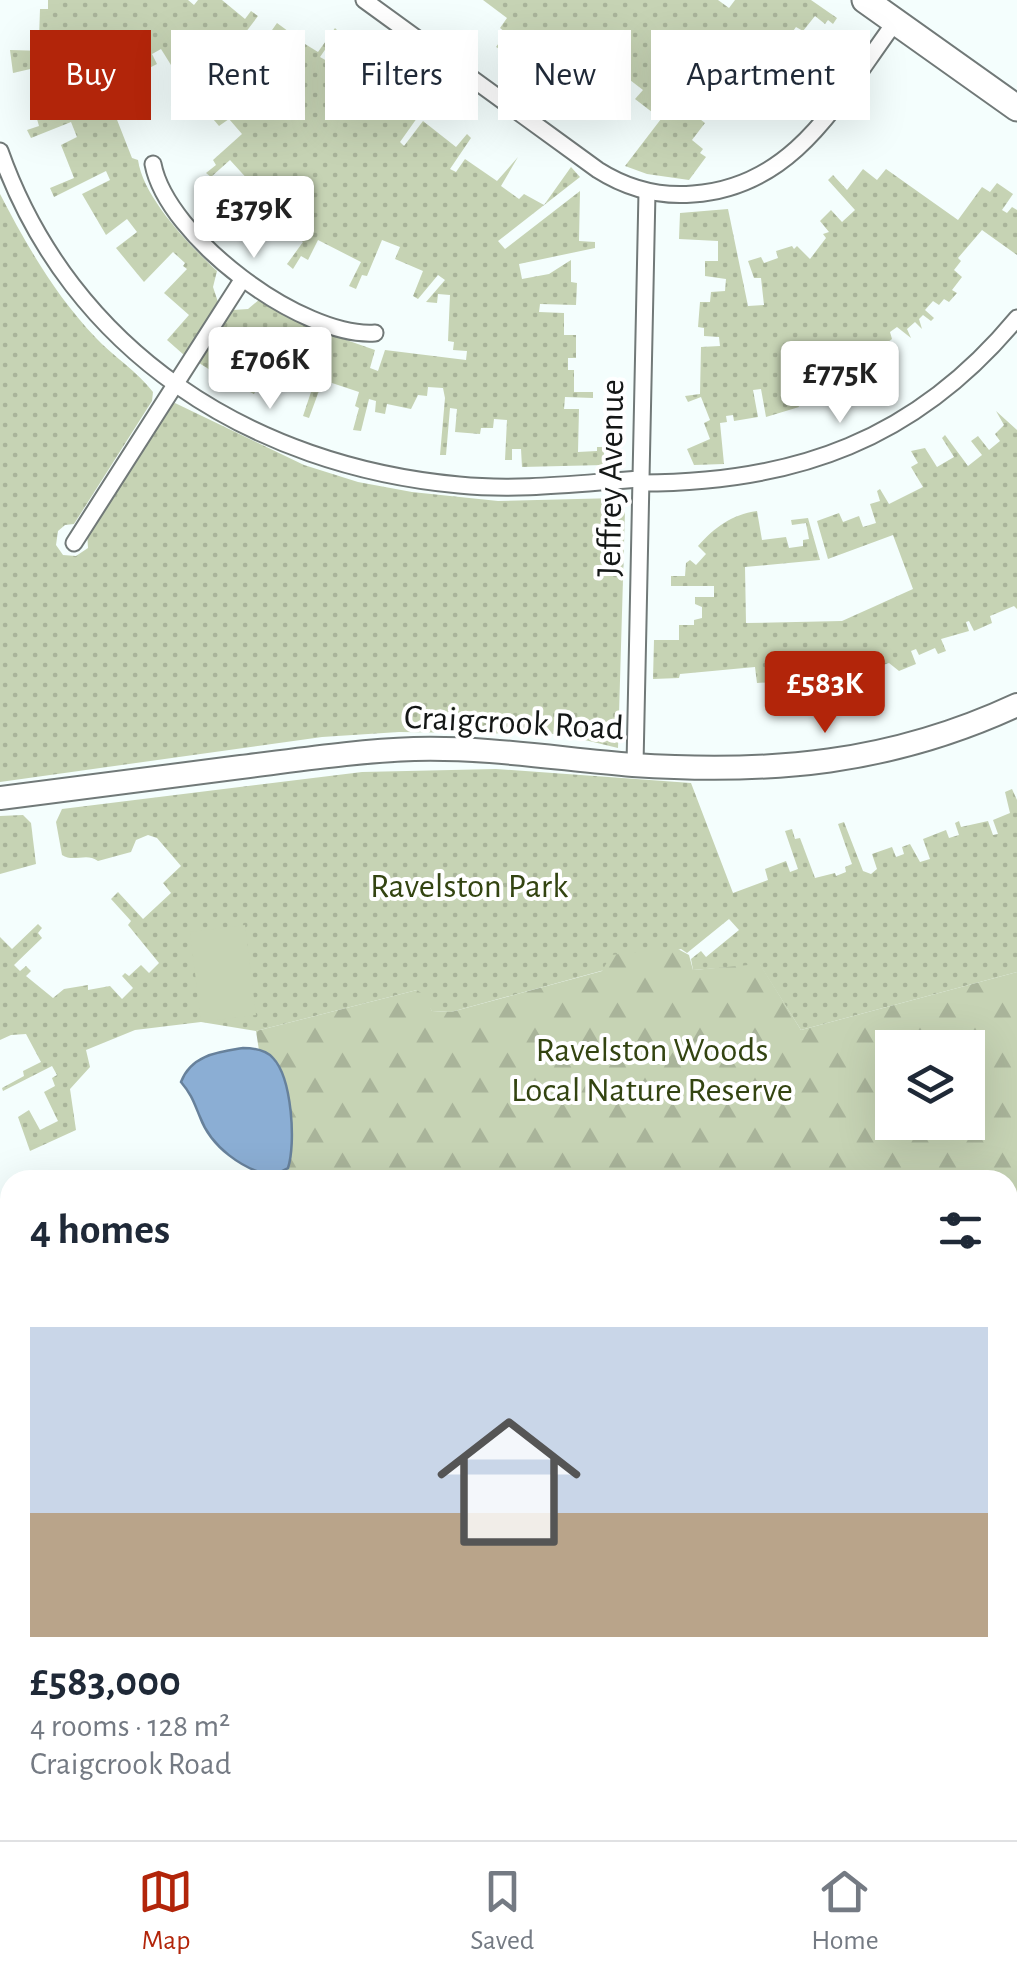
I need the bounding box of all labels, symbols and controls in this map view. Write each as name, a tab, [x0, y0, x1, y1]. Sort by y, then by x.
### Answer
chip: Buy	[30, 30, 151, 120]
chip: Rent	[171, 30, 305, 120]
chip: Filters	[325, 30, 478, 120]
chip: New	[498, 30, 631, 120]
chip: Apartment	[651, 30, 870, 120]
pin: £379K	[184, 176, 324, 261]
text: £379K	[216, 192, 292, 224]
pin: £706K	[200, 327, 340, 412]
pin: £775K	[770, 341, 910, 426]
text: £706K	[231, 343, 309, 375]
text: £775K	[803, 357, 877, 389]
street label: Jeffrey Avenue	[592, 379, 630, 577]
pin: £583K	[755, 651, 895, 736]
text: £583K	[787, 667, 863, 699]
street label: Craigcrook Road	[403, 700, 625, 746]
park label: Ravelston Park	[370, 869, 568, 904]
map controls	[875, 1030, 985, 1140]
button: layers	[875, 1030, 985, 1140]
park label: Ravelston Woods Local Nature Reserve	[511, 1033, 793, 1108]
icon: filters	[933, 1203, 988, 1258]
text: 4 homes	[30, 1209, 170, 1251]
icon: home	[419, 1392, 599, 1572]
text: £583,000	[30, 1661, 181, 1703]
text: 4 rooms · 128 m²	[30, 1710, 230, 1742]
text: Craigcrook Road	[30, 1748, 231, 1780]
tab: Map	[138, 1864, 193, 1958]
tab: Saved	[470, 1864, 534, 1958]
tab: Home	[811, 1864, 879, 1958]

